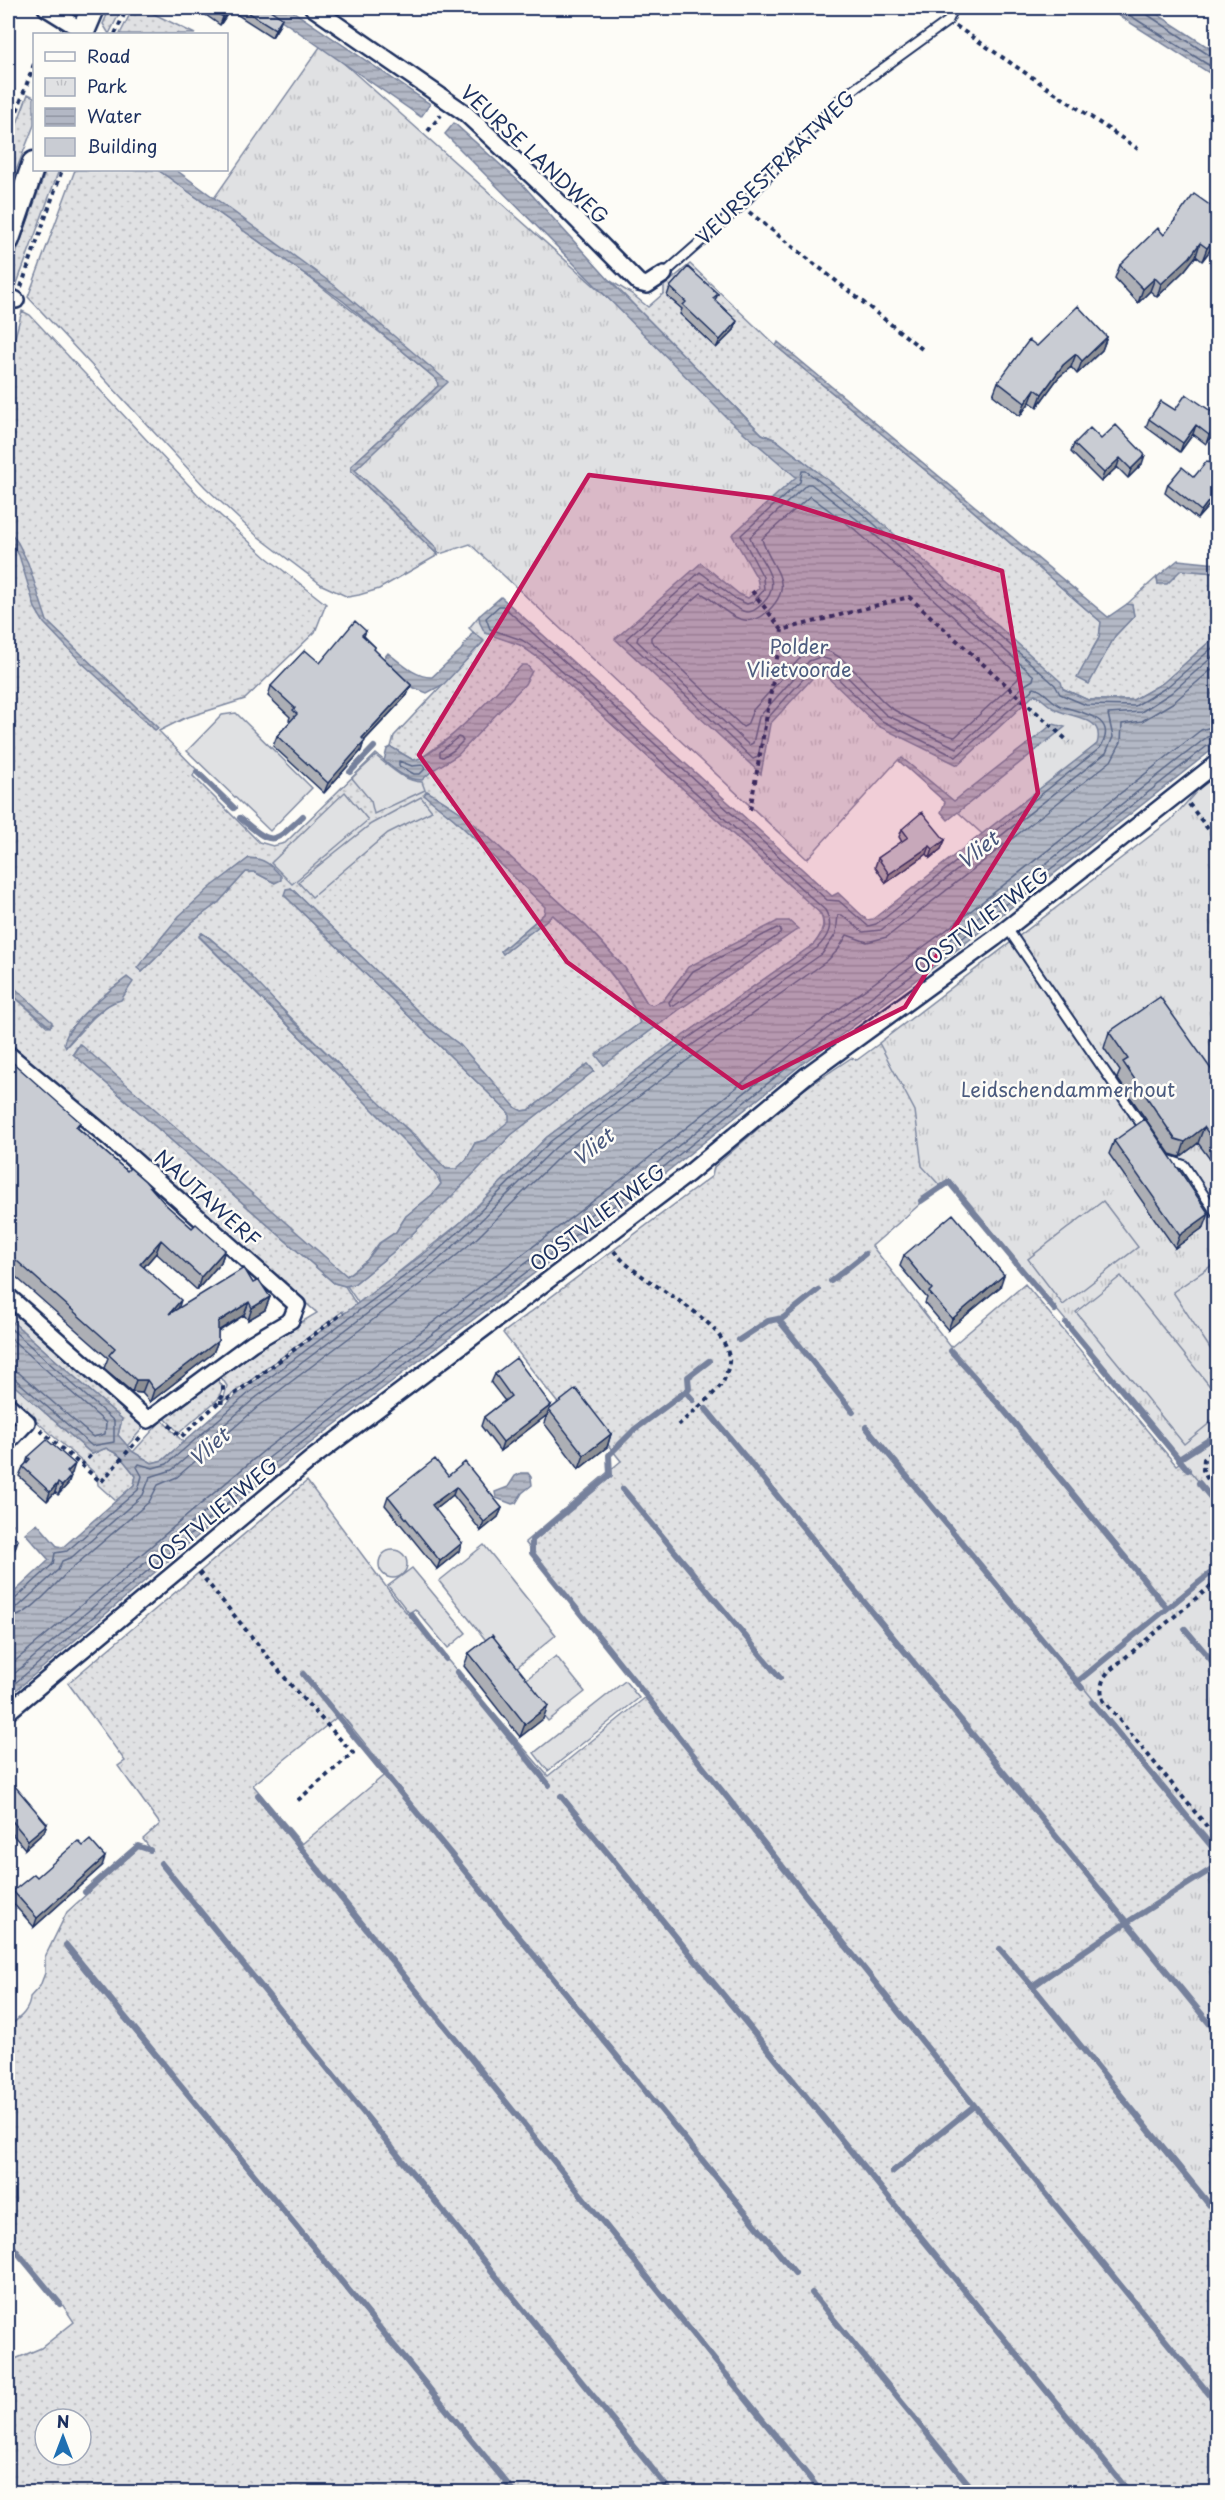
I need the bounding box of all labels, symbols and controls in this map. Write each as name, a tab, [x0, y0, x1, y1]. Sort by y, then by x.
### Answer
legend	[33, 33, 228, 171]
text: Road	[87, 42, 131, 69]
text: Park	[87, 72, 127, 99]
street label: VEURSE LANDWEG	[454, 77, 616, 231]
street label: VEURSESTRAATWEG	[689, 83, 861, 251]
text: Water	[87, 102, 142, 129]
text: Building	[87, 132, 157, 159]
park label: Polder Vlietvoorde	[746, 631, 852, 684]
water label: Vliet	[949, 821, 1006, 875]
street label: OOSTVLIETWEG	[907, 859, 1055, 981]
park label: Leidschendammerhout	[961, 1074, 1175, 1104]
water label: Vliet	[564, 1118, 621, 1172]
street label: NAUTAWERF	[148, 1142, 268, 1254]
street label: OOSTVLIETWEG	[523, 1156, 671, 1278]
water label: Vliet	[181, 1418, 237, 1473]
street label: OOSTVLIETWEG	[140, 1450, 284, 1578]
north arrow	[33, 2407, 93, 2467]
text: N	[57, 2409, 69, 2433]

